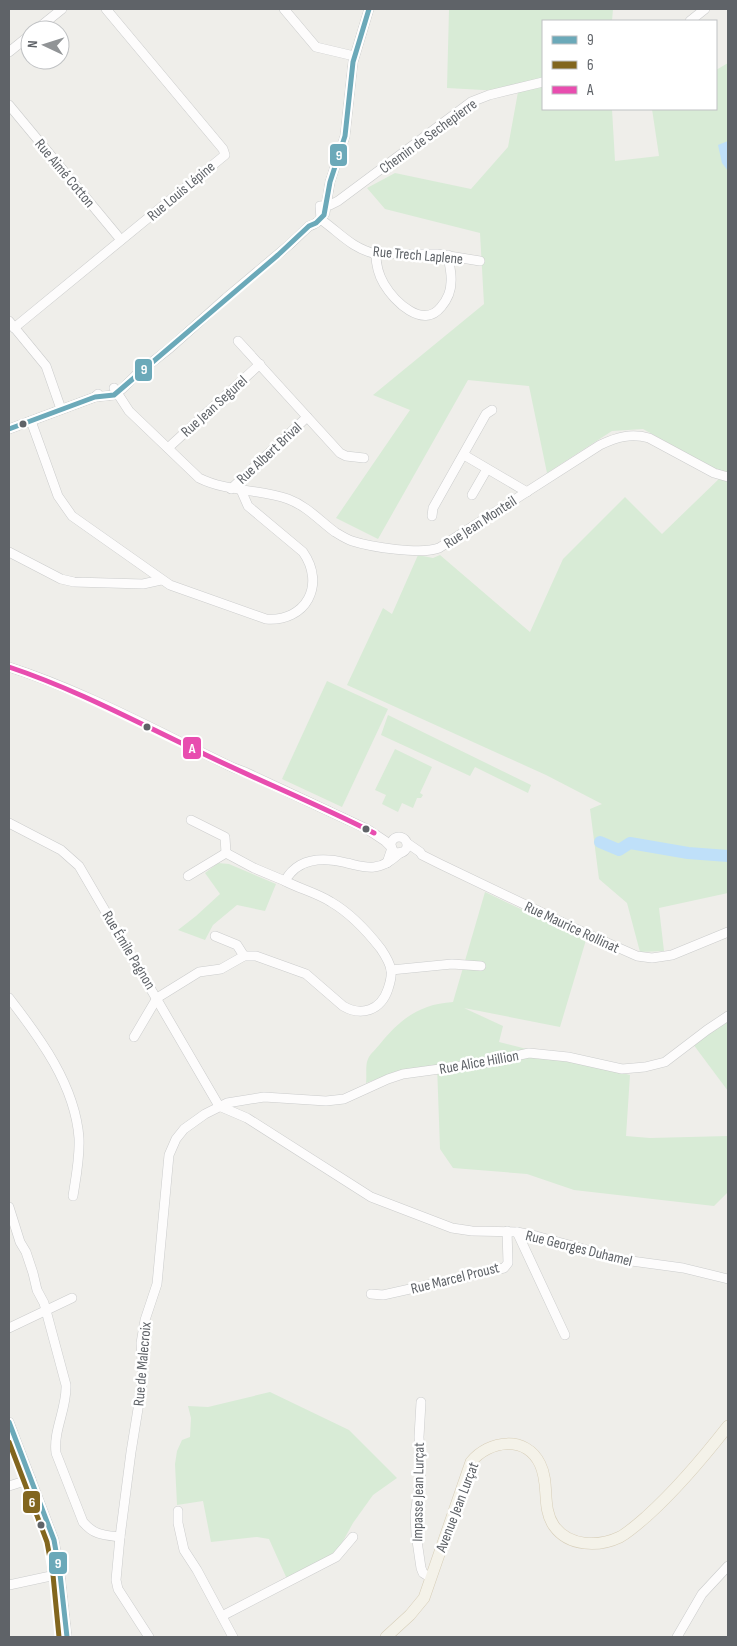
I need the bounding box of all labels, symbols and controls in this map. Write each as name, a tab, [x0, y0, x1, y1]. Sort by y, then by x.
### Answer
north arrow	[20, 20, 70, 70]
legend	[542, 20, 717, 110]
text: 9	[587, 31, 594, 50]
text: N	[24, 40, 41, 48]
text: 6	[587, 56, 594, 75]
text: A	[586, 81, 594, 100]
street label: Chemin de Sechepierre	[376, 95, 481, 178]
street label: Rue Aimé Cotton	[30, 135, 99, 212]
line badge: 9	[329, 143, 348, 167]
text: 9	[336, 147, 343, 164]
street label: Rue Louis Lépine	[143, 157, 219, 225]
street label: Rue Trech Laplene	[372, 242, 464, 269]
line badge: 9	[134, 358, 153, 382]
text: 9	[141, 361, 148, 378]
street label: Rue Jean Segurel	[177, 372, 251, 441]
street label: Rue Albert Brival	[233, 418, 306, 488]
unlabelled marker	[18, 419, 28, 429]
street label: Rue Jean Monteil	[440, 492, 520, 553]
unlabelled marker	[142, 722, 152, 732]
line badge: A	[182, 736, 202, 760]
text: A	[188, 740, 196, 757]
unlabelled marker	[361, 824, 371, 834]
street label: Rue Maurice Rollinat	[521, 897, 623, 958]
street label: Rue Émile Pagnon	[98, 907, 159, 993]
street label: Rue Alice Hillion	[438, 1046, 520, 1079]
street label: Rue Georges Duhamel	[524, 1226, 634, 1271]
street label: Rue Marcel Proust	[409, 1258, 502, 1299]
street label: Rue de Malecroix	[129, 1321, 156, 1407]
street label: Impasse Jean Lurçat	[408, 1442, 429, 1542]
street label: Avenue Jean Lurçat	[431, 1459, 483, 1556]
line badge: 6	[22, 1490, 41, 1514]
text: 6	[29, 1494, 36, 1511]
unlabelled marker	[36, 1520, 46, 1530]
line badge: 9	[48, 1551, 68, 1575]
text: 9	[55, 1555, 62, 1572]

